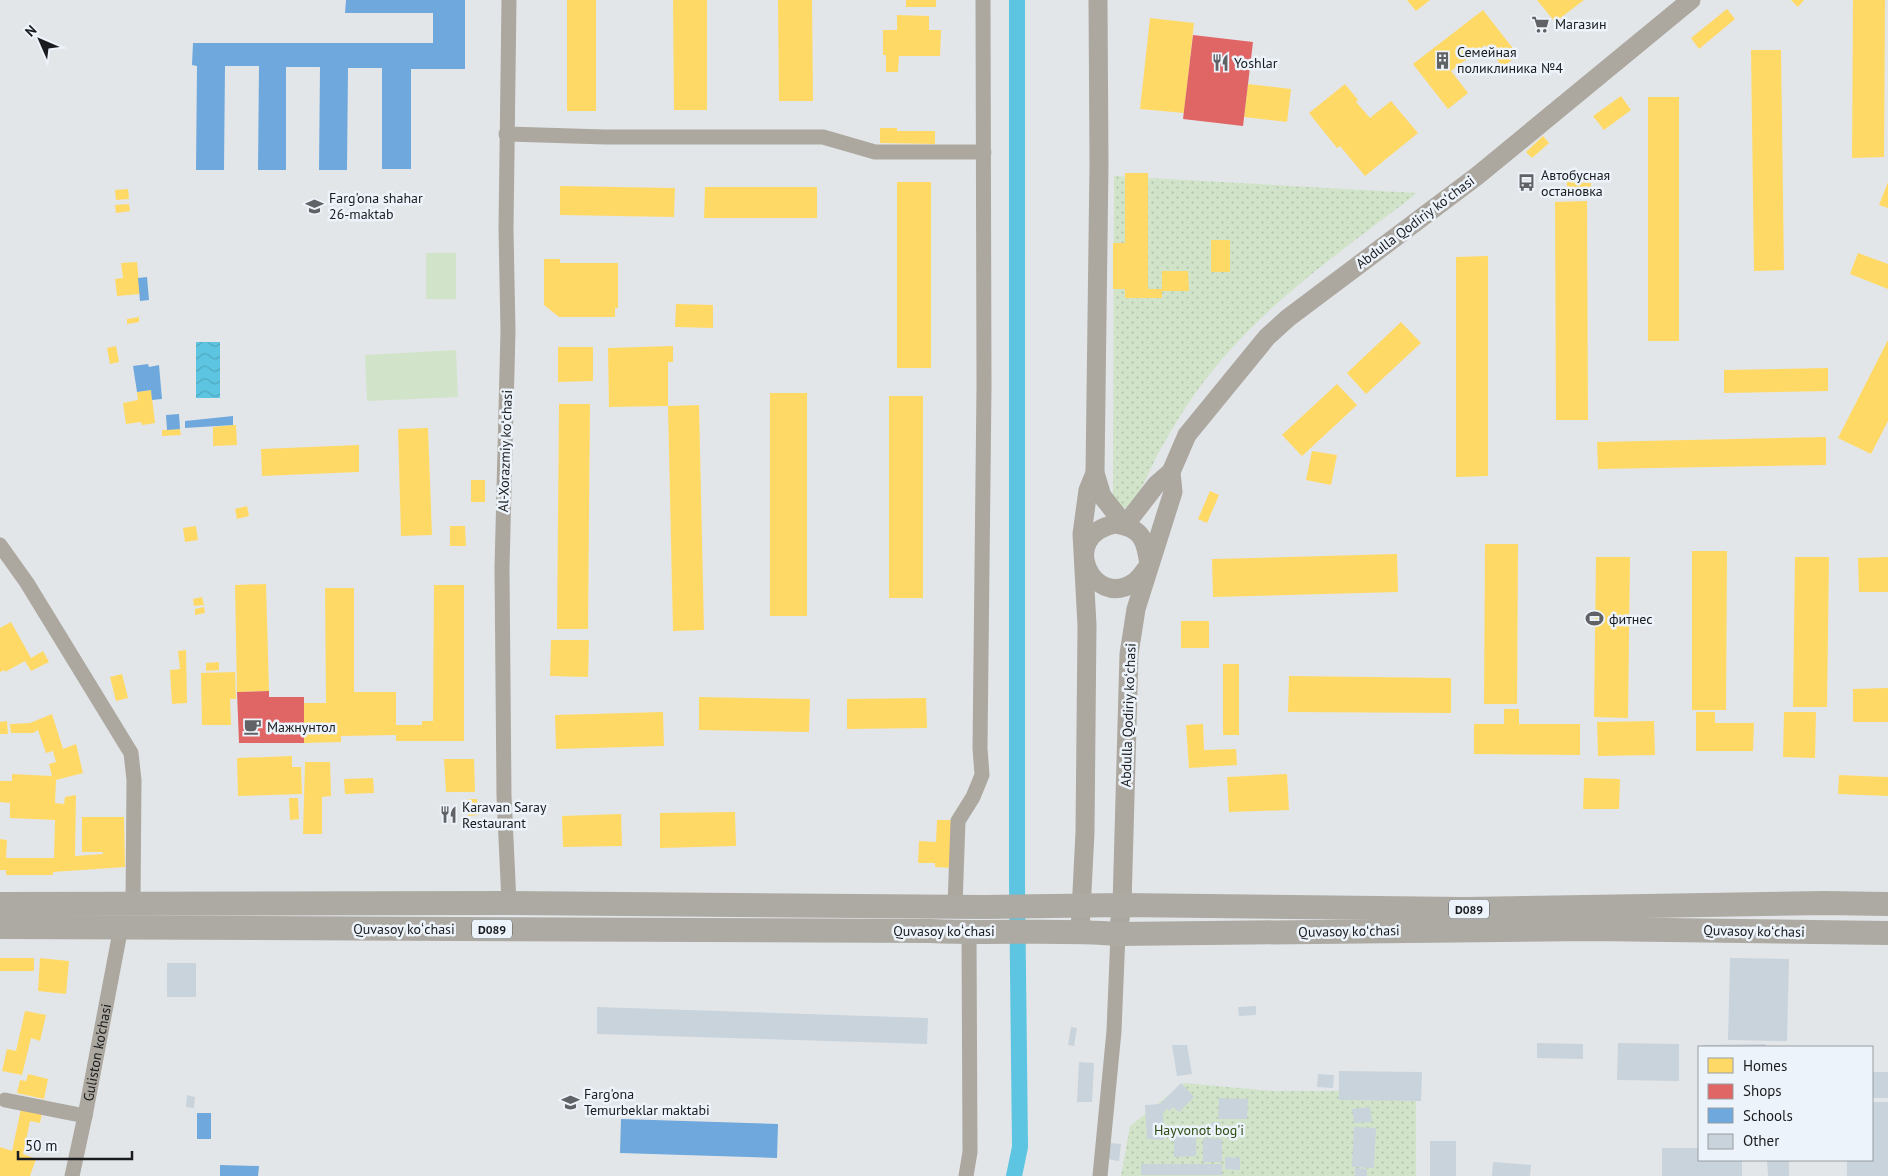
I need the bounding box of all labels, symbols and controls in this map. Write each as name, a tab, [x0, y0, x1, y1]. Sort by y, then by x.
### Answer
supermarket icon: Магазин	[1531, 14, 1551, 34]
north arrow	[15, 15, 65, 65]
place label: Магазин	[1555, 15, 1607, 33]
text: N	[21, 21, 40, 40]
place label: Семейная поликлиника №4	[1457, 43, 1563, 77]
building icon: Семейная поликлиника №4	[1433, 50, 1453, 70]
restaurant icon: Yoshlar	[1210, 53, 1230, 73]
place label: Yoshlar	[1234, 54, 1278, 72]
place label: Автобусная остановка	[1541, 166, 1610, 200]
street label: Abdulla Qodiriy koʻchasi	[1352, 171, 1478, 273]
bus stop icon: Автобусная остановка	[1517, 173, 1537, 193]
place label: Farg'ona shahar 26-maktab	[329, 189, 423, 223]
school or university icon: Farg'ona shahar 26-maktab	[305, 196, 325, 216]
street label: Al-Xorazmiy koʻchasi	[494, 390, 516, 512]
sports icon: фитнес	[1585, 609, 1605, 629]
place label: фитнес	[1609, 610, 1653, 628]
street label: Abdulla Qodiriy koʻchasi	[1116, 643, 1140, 787]
cafe icon: Мажнунтол	[243, 717, 263, 737]
place label: Мажнунтол	[267, 718, 336, 736]
place label: Karavan Saray Restaurant	[462, 798, 547, 832]
restaurant icon: Karavan Saray Restaurant	[438, 805, 458, 825]
road number: D089	[1449, 900, 1489, 919]
street label: Quvasoy koʻchasi	[353, 920, 455, 938]
road number: D089	[472, 920, 512, 939]
street label: Quvasoy koʻchasi	[1298, 921, 1400, 941]
street label: Quvasoy koʻchasi	[1703, 921, 1805, 941]
street label: Quvasoy koʻchasi	[893, 922, 995, 940]
street label: Guliston ko'chasi	[79, 1002, 115, 1103]
legend	[1698, 1046, 1873, 1161]
text: Homes	[1743, 1056, 1787, 1075]
text: Shops	[1743, 1081, 1782, 1100]
place label: Farg'ona Temurbeklar maktabi	[584, 1085, 710, 1119]
school or university icon: Farg'ona Temurbeklar maktabi	[560, 1092, 580, 1112]
text: Schools	[1743, 1106, 1793, 1125]
park label: Hayvonot bog'i	[1154, 1121, 1244, 1139]
scale bar	[18, 1128, 131, 1160]
text: Other	[1743, 1131, 1779, 1150]
text: 50 m	[25, 1136, 58, 1155]

